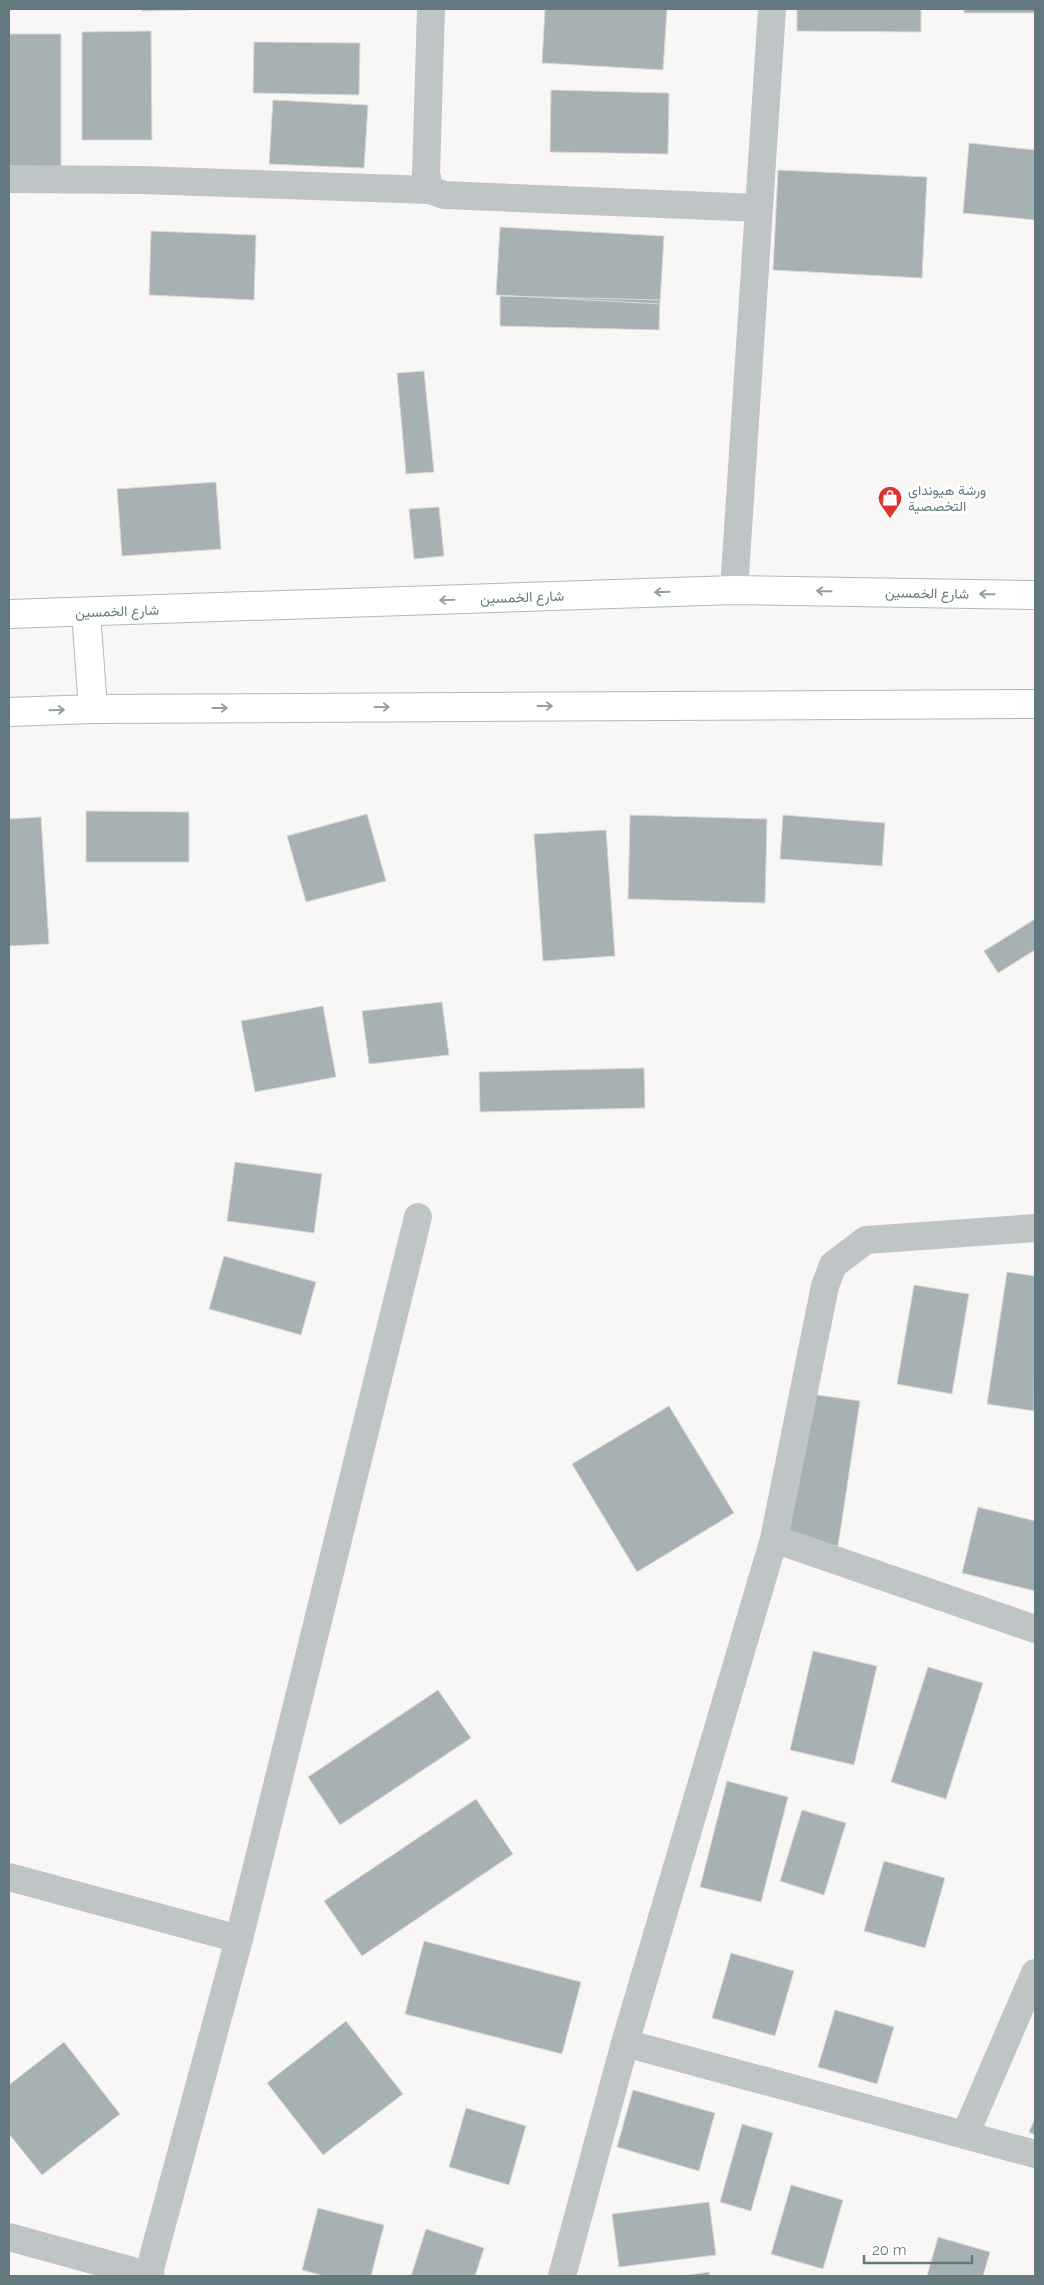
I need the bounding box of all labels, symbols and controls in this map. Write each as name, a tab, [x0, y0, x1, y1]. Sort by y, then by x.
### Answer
place label: ورشة هيونداي التخصصية	[908, 482, 986, 514]
shop icon: ورشة هيونداي التخصصية	[877, 485, 903, 519]
street label: شارع الخمسين	[885, 584, 969, 605]
one-way arrow	[816, 586, 832, 596]
one-way arrow	[654, 587, 670, 597]
street label: شارع الخمسين	[480, 588, 564, 609]
one-way arrow	[979, 589, 995, 599]
one-way arrow	[439, 595, 455, 604]
street label: شارع الخمسين	[75, 602, 159, 623]
one-way arrow	[536, 701, 553, 711]
one-way arrow	[374, 702, 390, 712]
one-way arrow	[212, 703, 228, 713]
one-way arrow	[49, 706, 65, 715]
scale bar	[864, 2232, 972, 2264]
text: 20 m	[872, 2241, 907, 2259]

